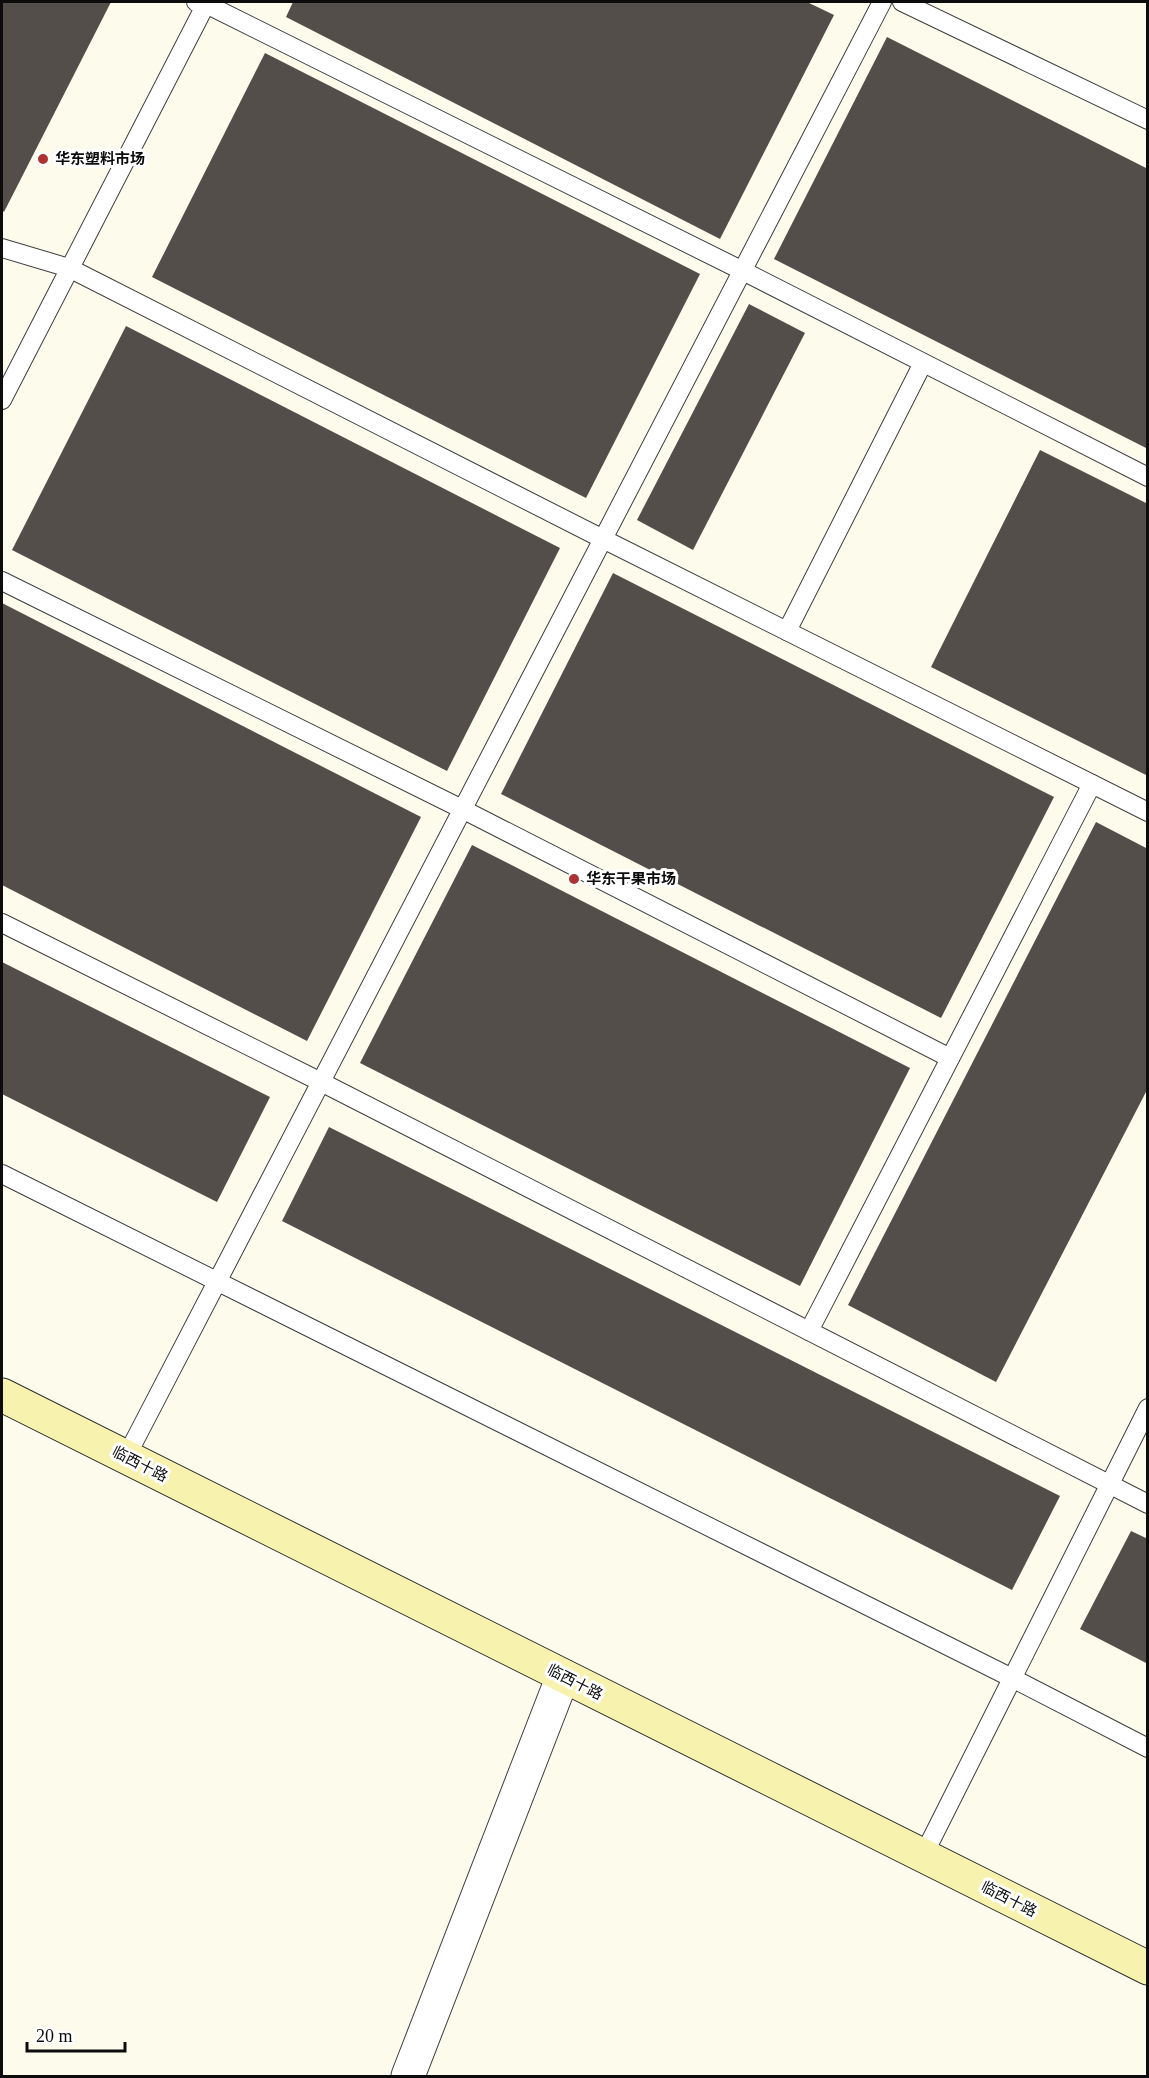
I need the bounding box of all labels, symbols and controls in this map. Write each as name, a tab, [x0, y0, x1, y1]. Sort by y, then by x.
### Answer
place label: 华东塑料市场	[55, 150, 145, 167]
marker: 华东塑料市场	[36, 152, 50, 166]
place label: 华东干果市场	[586, 870, 676, 887]
marker: 华东干果市场	[567, 872, 581, 886]
street label: 临西十路	[110, 1442, 171, 1485]
street label: 临西十路	[545, 1660, 606, 1703]
street label: 临西十路	[979, 1877, 1040, 1920]
scale bar	[27, 2015, 124, 2053]
text: 20 m	[36, 2026, 73, 2046]

